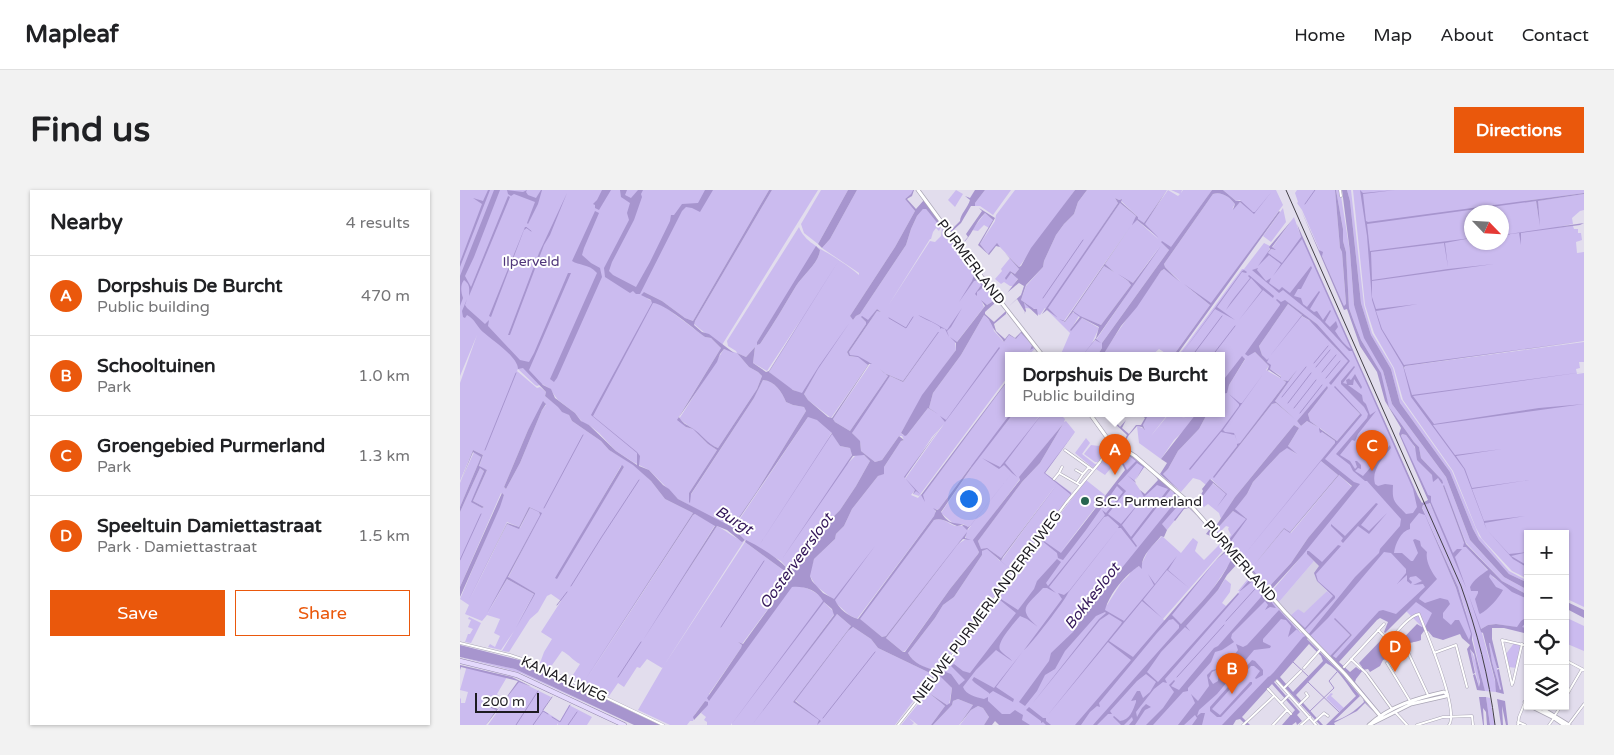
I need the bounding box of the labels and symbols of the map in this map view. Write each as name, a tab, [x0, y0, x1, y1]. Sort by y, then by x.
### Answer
north arrow	[1464, 205, 1509, 250]
street label: PURMERLAND	[933, 216, 1009, 308]
park label: Ilperveld	[502, 253, 560, 270]
pin: C	[1356, 430, 1388, 471]
pin: A	[1099, 434, 1131, 475]
your location	[956, 486, 982, 512]
place label: S.C. Purmerland	[1095, 493, 1202, 510]
marker: S.C. Purmerland	[1079, 495, 1091, 507]
water label: Burgt	[712, 502, 758, 539]
street label: NIEUWE PURMERLANDERRIJWEG	[909, 507, 1065, 707]
water label: Oosterveersloot	[755, 508, 838, 612]
street label: PURMERLAND	[1200, 517, 1280, 605]
water label: Bokkesloot	[1061, 558, 1125, 633]
pin: D	[1379, 631, 1411, 672]
street label: KANAALWEG	[518, 652, 610, 706]
pin: B	[1216, 653, 1248, 694]
scale bar	[475, 690, 539, 713]

